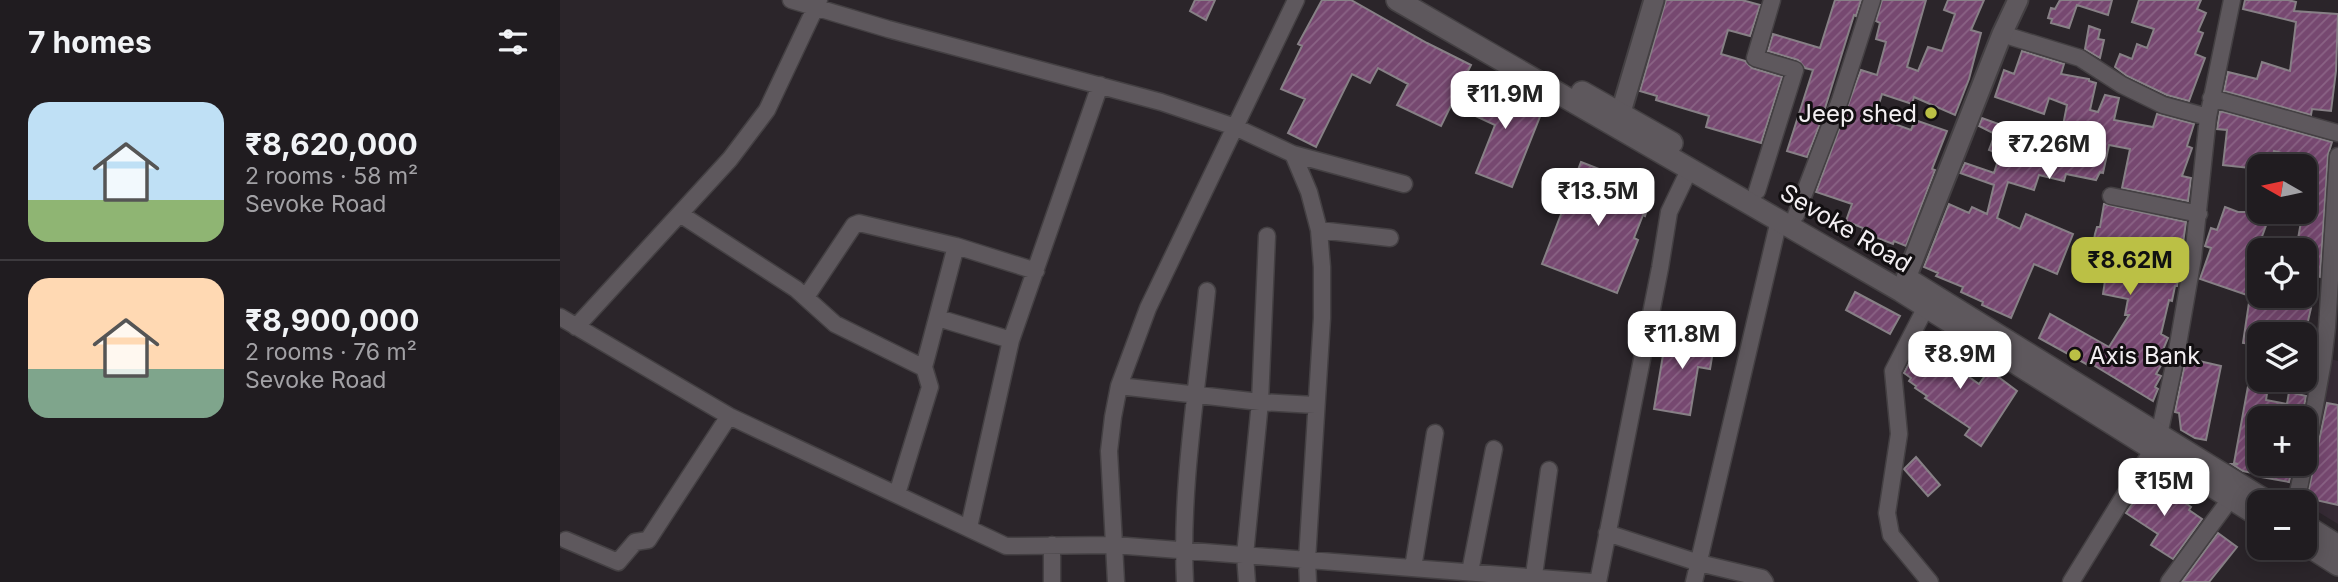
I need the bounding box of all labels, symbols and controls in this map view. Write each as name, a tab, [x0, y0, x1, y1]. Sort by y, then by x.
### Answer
icon: filters	[494, 23, 532, 61]
text: 7 homes	[28, 24, 152, 60]
pin: ₹11.9M	[1448, 72, 1562, 131]
text: ₹11.9M	[1467, 80, 1543, 108]
place label: Jeep shed	[1798, 99, 1917, 128]
marker: Jeep shed	[1923, 105, 1939, 121]
pin: ₹7.26M	[1992, 122, 2106, 181]
text: ₹8,620,000	[245, 126, 418, 162]
icon: home	[84, 130, 168, 214]
text: ₹7.26M	[2008, 130, 2090, 158]
north arrow	[2247, 154, 2317, 224]
map controls	[2247, 154, 2317, 560]
text: 2 rooms · 58 m²	[245, 162, 418, 190]
pin: ₹13.5M	[1541, 168, 1655, 228]
text: ₹13.5M	[1557, 177, 1639, 205]
street label: Sevoke Road	[1775, 178, 1917, 278]
text: Sevoke Road	[245, 190, 386, 218]
pin: ₹8.62M	[2073, 238, 2187, 297]
button: locate	[2247, 238, 2317, 308]
text: ₹8.62M	[2087, 246, 2173, 274]
text: ₹8,900,000	[245, 302, 420, 338]
icon: home	[84, 306, 168, 390]
pin: ₹11.8M	[1625, 312, 1739, 371]
text: ₹11.8M	[1644, 320, 1720, 348]
button: layers	[2247, 322, 2317, 392]
pin: ₹8.9M	[1911, 332, 2009, 391]
text: 2 rooms · 76 m²	[245, 338, 417, 366]
text: ₹8.9M	[1924, 340, 1996, 368]
place label: Axis Bank	[2089, 341, 2200, 370]
marker: Axis Bank	[2067, 347, 2083, 363]
text: Sevoke Road	[245, 366, 386, 394]
button: +	[2247, 406, 2317, 476]
pin: ₹15M	[2123, 458, 2205, 518]
text: ₹15M	[2134, 467, 2194, 495]
button: −	[2247, 490, 2317, 560]

